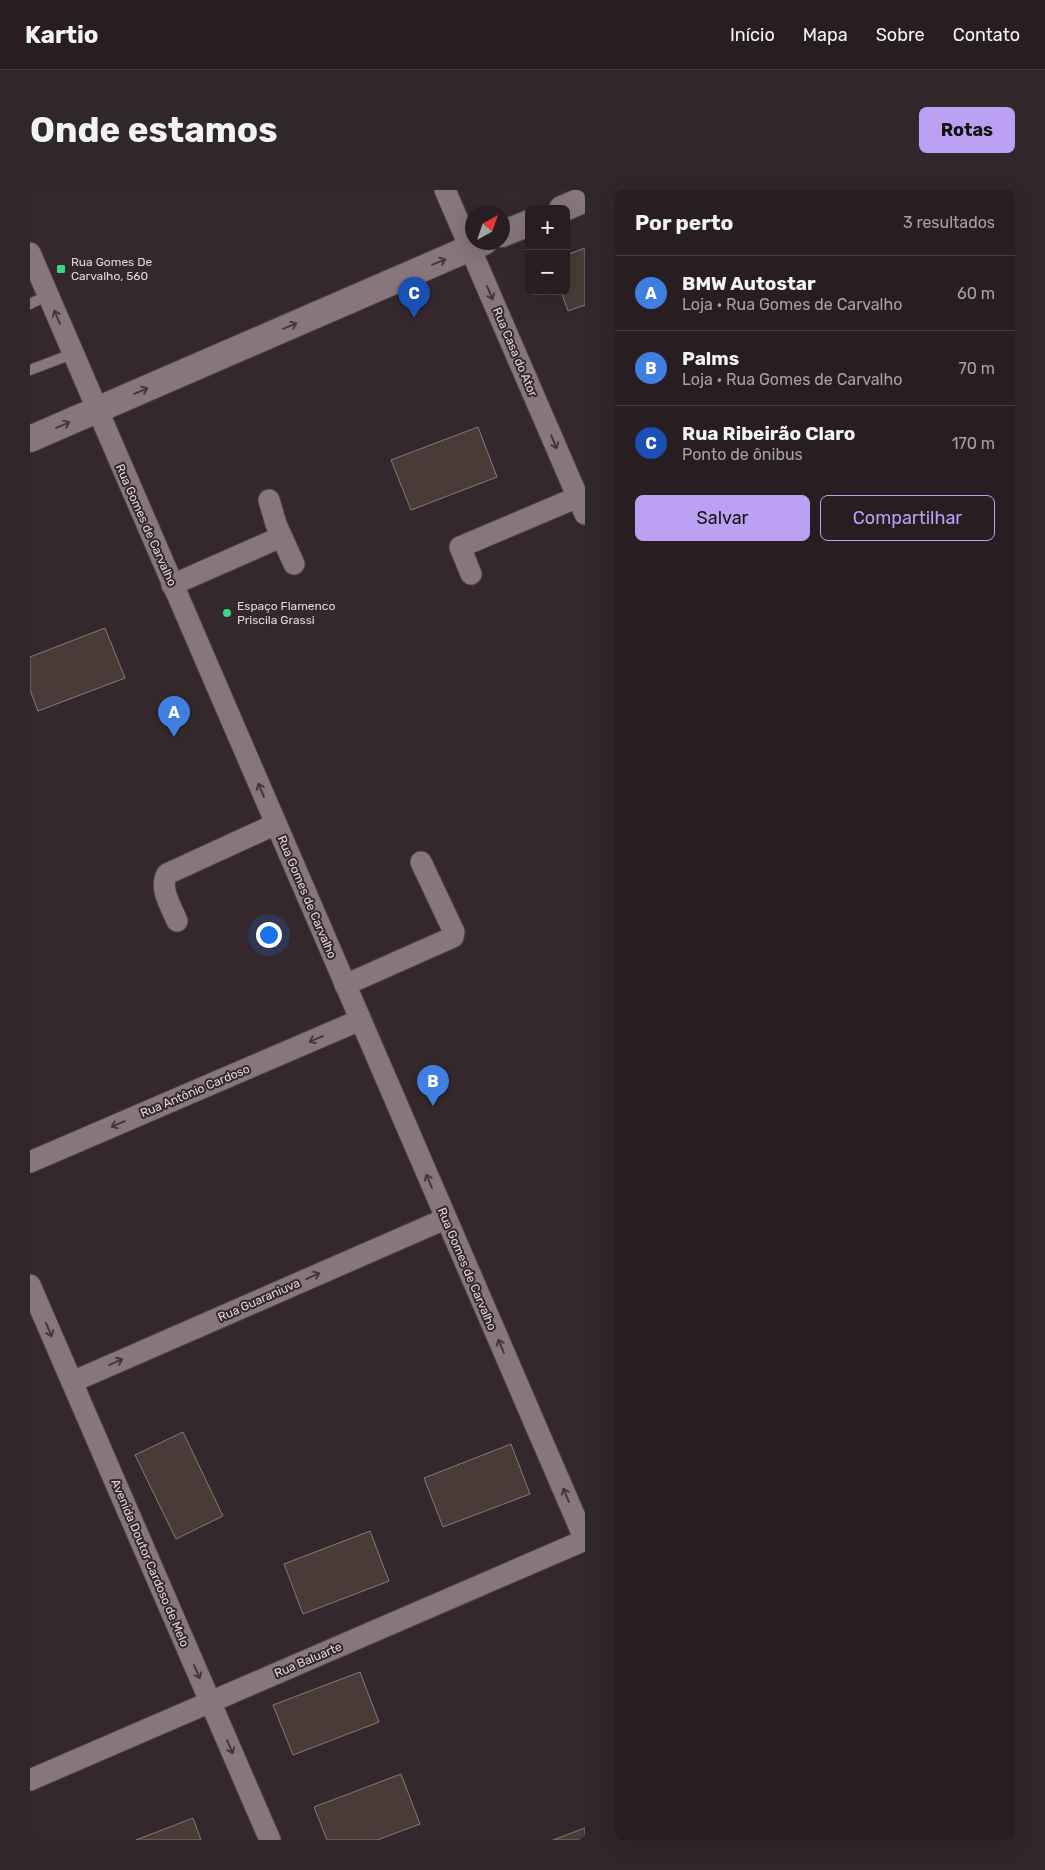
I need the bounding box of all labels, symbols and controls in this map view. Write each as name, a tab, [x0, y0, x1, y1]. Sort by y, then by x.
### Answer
text: Kartio	[25, 21, 99, 49]
text: Início	[730, 24, 775, 46]
text: Mapa	[803, 24, 848, 46]
text: Sobre	[876, 24, 925, 46]
text: Contato	[953, 24, 1020, 46]
button: Rotas	[919, 107, 1015, 153]
text: Onde estamos	[30, 109, 278, 151]
north arrow	[465, 205, 510, 250]
map controls	[525, 205, 570, 295]
button: +	[525, 205, 570, 250]
text: Por perto	[635, 210, 733, 235]
text: 3 resultados	[903, 213, 995, 232]
button: −	[525, 250, 570, 295]
place label: Rua Gomes De Carvalho, 560	[71, 255, 152, 283]
one-way arrow	[431, 256, 446, 266]
marker: Rua Gomes De Carvalho, 560	[55, 263, 67, 275]
text: BMW Autostar	[682, 272, 816, 295]
pin: C	[398, 277, 430, 318]
text: A	[645, 284, 657, 303]
text: 60 m	[957, 284, 995, 303]
one-way arrow	[485, 285, 495, 300]
text: Loja · Rua Gomes de Carvalho	[682, 295, 902, 314]
street label: Rua Casa do Ator	[490, 305, 540, 399]
one-way arrow	[51, 310, 61, 325]
one-way arrow	[282, 321, 297, 331]
text: Palms	[682, 347, 739, 370]
text: B	[645, 359, 657, 378]
text: 70 m	[958, 359, 995, 378]
text: Loja · Rua Gomes de Carvalho	[682, 370, 902, 389]
one-way arrow	[133, 386, 148, 396]
one-way arrow	[55, 419, 70, 429]
text: Rua Ribeirão Claro	[682, 422, 855, 445]
one-way arrow	[550, 434, 560, 449]
text: C	[645, 434, 657, 453]
text: 170 m	[952, 434, 995, 453]
text: Ponto de ônibus	[682, 445, 803, 464]
street label: Rua Gomes de Carvalho	[113, 462, 179, 588]
button: Salvar	[635, 495, 810, 541]
button: Compartilhar	[820, 495, 995, 541]
place label: Espaço Flamenco Priscila Grassi	[237, 599, 335, 627]
marker: Espaço Flamenco Priscila Grassi	[221, 607, 233, 619]
pin: A	[158, 696, 190, 737]
one-way arrow	[256, 783, 265, 798]
street label: Rua Gomes de Carvalho	[275, 833, 339, 961]
your location	[256, 922, 282, 948]
one-way arrow	[309, 1035, 324, 1044]
street label: Rua Antônio Cardoso	[138, 1062, 252, 1120]
pin: B	[417, 1065, 449, 1106]
one-way arrow	[111, 1119, 126, 1129]
one-way arrow	[424, 1174, 434, 1189]
street label: Rua Gomes de Carvalho	[435, 1205, 499, 1333]
one-way arrow	[305, 1271, 320, 1281]
street label: Rua Guaraniuva	[216, 1276, 302, 1324]
one-way arrow	[45, 1322, 55, 1337]
one-way arrow	[495, 1339, 505, 1354]
one-way arrow	[108, 1357, 123, 1367]
street label: Avenida Doutor Cardoso de Melo	[108, 1477, 192, 1649]
one-way arrow	[560, 1488, 570, 1503]
street label: Rua Baluarte	[272, 1639, 344, 1681]
one-way arrow	[193, 1664, 203, 1679]
one-way arrow	[226, 1739, 236, 1754]

